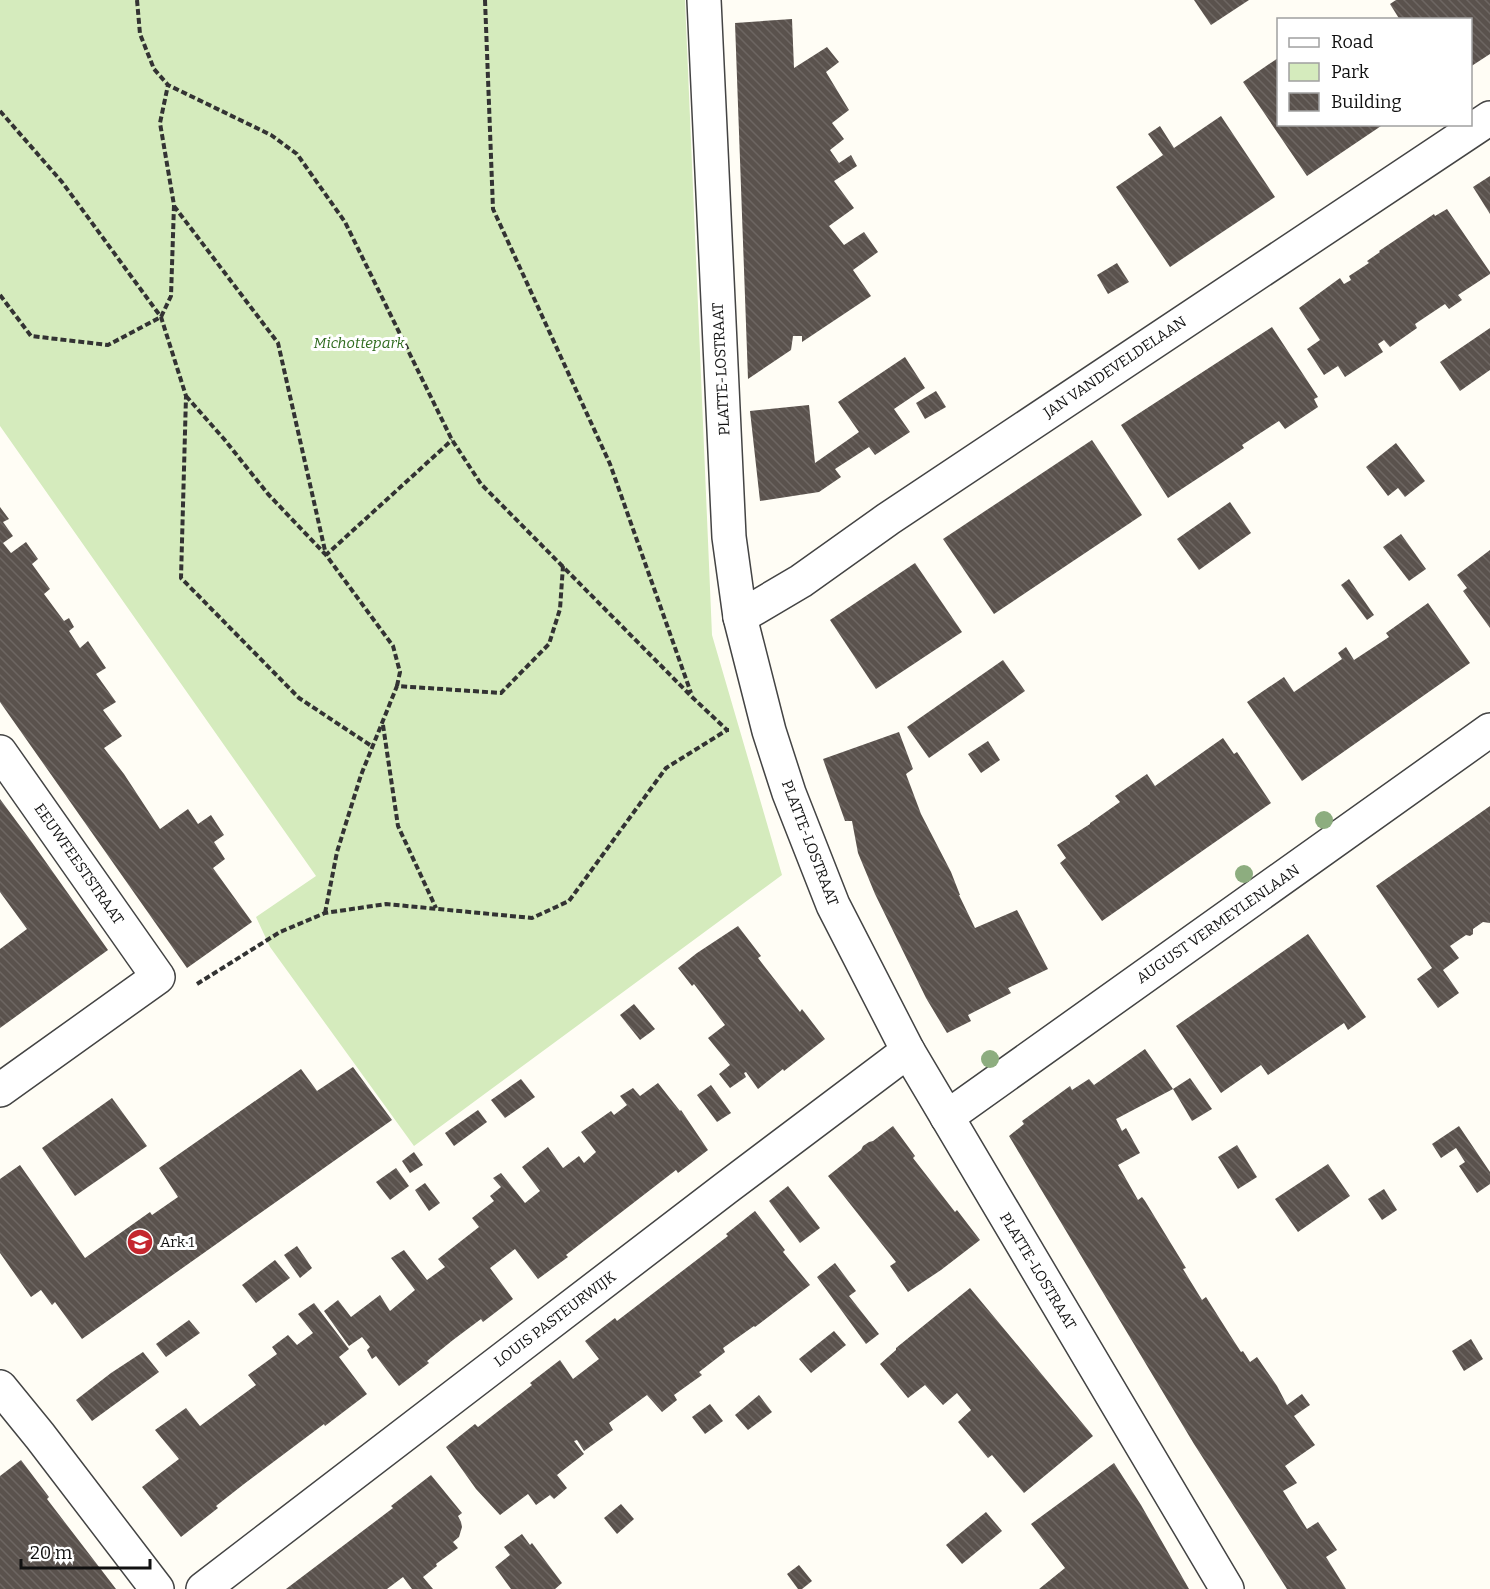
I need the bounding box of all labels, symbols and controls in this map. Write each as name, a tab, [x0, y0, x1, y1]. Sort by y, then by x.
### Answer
legend	[1277, 18, 1472, 126]
text: Road	[1331, 31, 1374, 53]
text: Park	[1331, 61, 1370, 83]
text: Building	[1331, 91, 1402, 113]
street label: PLATTE-LOSTRAAT	[709, 302, 733, 436]
street label: JAN VANDEVELDELAAN	[1039, 312, 1190, 422]
park label: Michottepark	[313, 334, 405, 352]
street label: PLATTE-LOSTRAAT	[778, 778, 842, 909]
street label: EEUWFEESTSTRAAT	[30, 800, 128, 928]
street label: AUGUST VERMEYLENLAAN	[1133, 861, 1303, 987]
street label: PLATTE-LOSTRAAT	[996, 1209, 1080, 1333]
school or university icon: Ark 1	[125, 1227, 155, 1257]
place label: Ark 1	[160, 1233, 194, 1251]
street label: LOUIS PASTEURWIJK	[491, 1267, 620, 1371]
scale bar	[21, 1532, 150, 1570]
text: 20 m	[30, 1542, 72, 1564]

